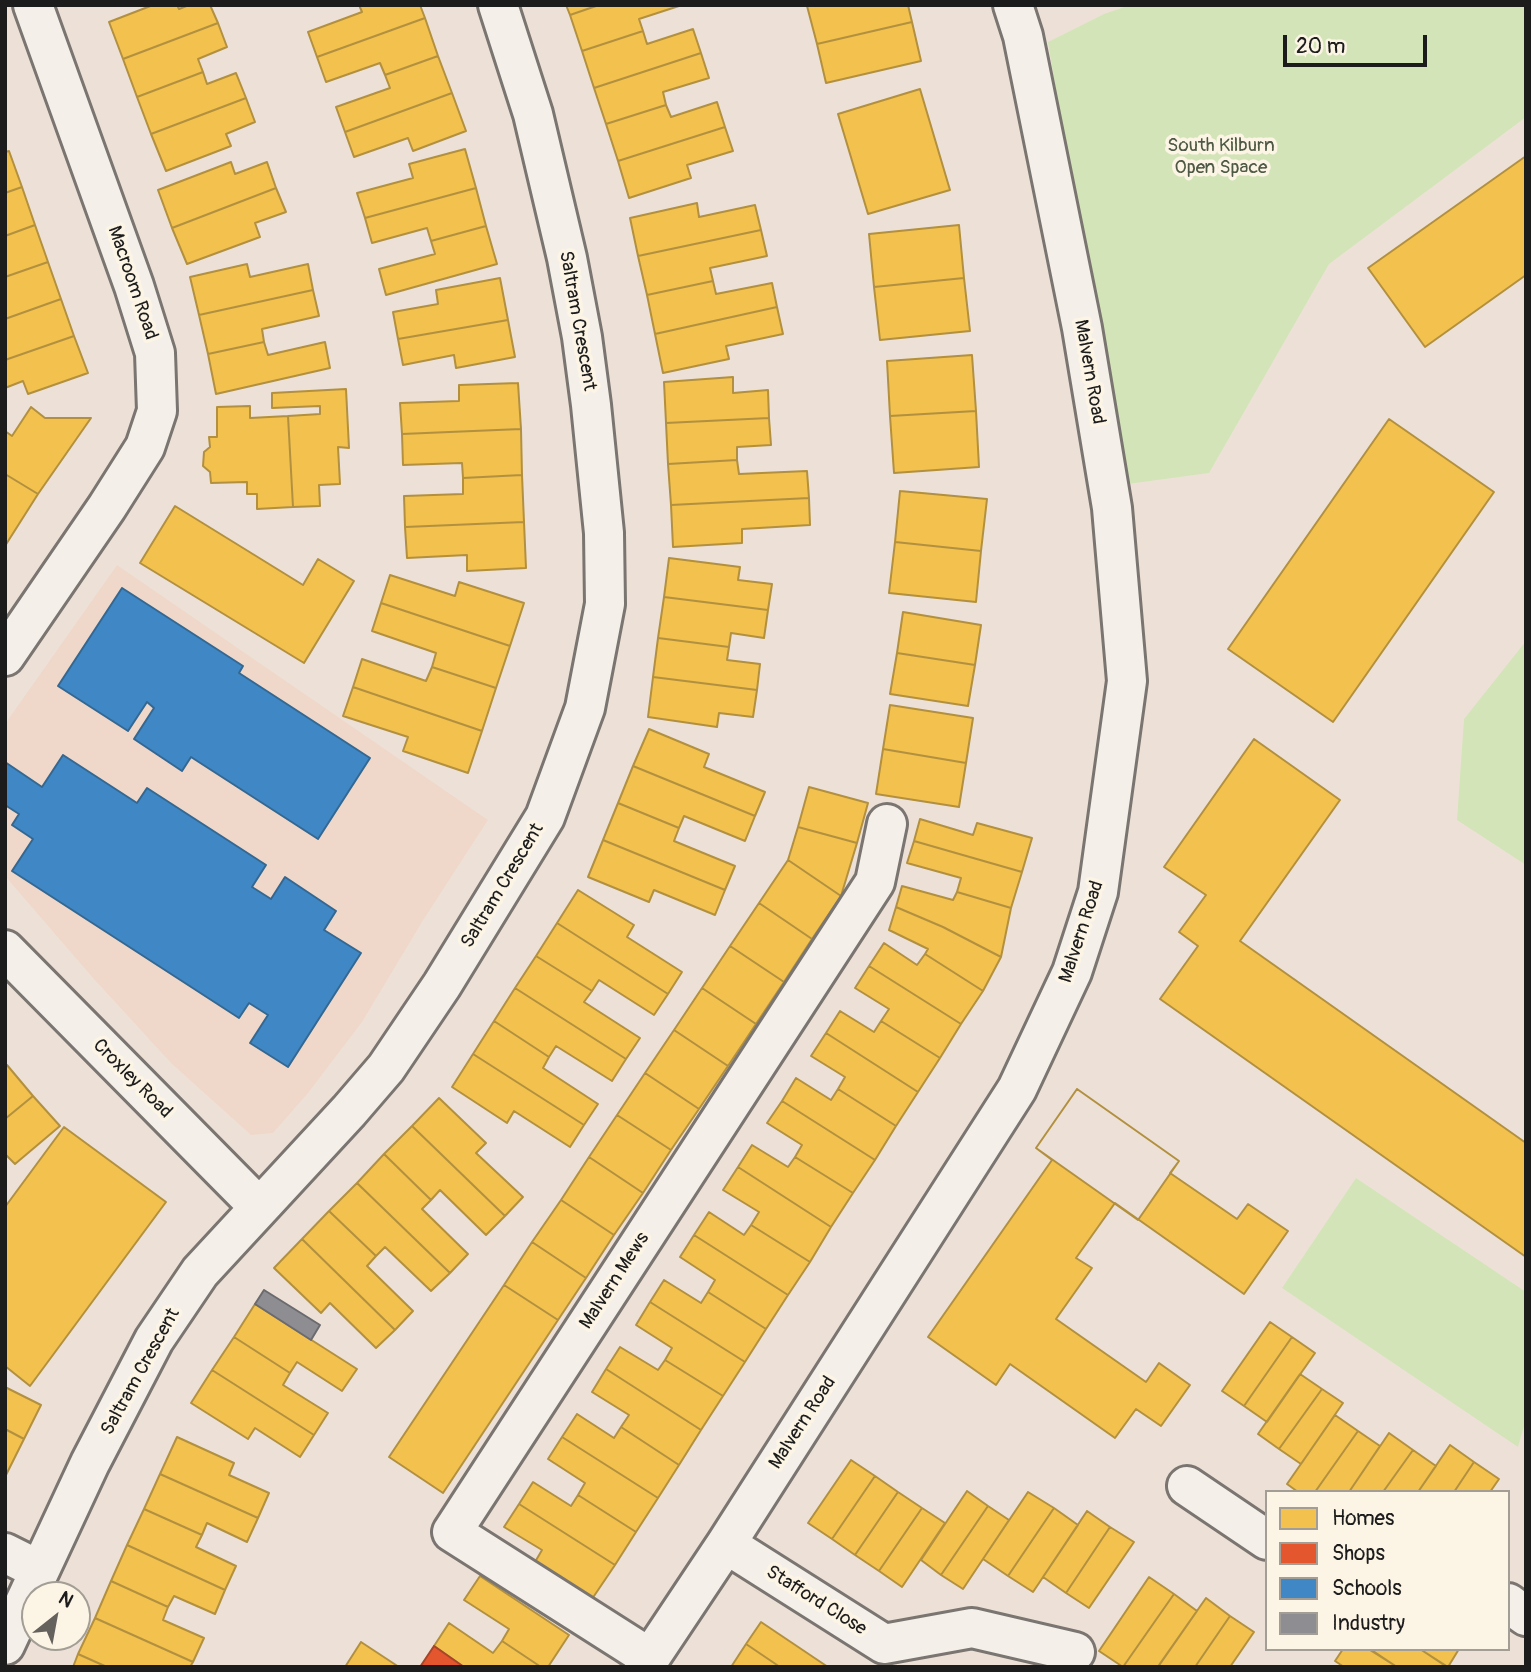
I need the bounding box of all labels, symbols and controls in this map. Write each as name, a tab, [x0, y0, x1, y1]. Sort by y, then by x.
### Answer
scale bar	[1286, 21, 1430, 65]
text: 20 m	[1296, 33, 1345, 60]
park label: South Kilburn Open Space	[1167, 135, 1275, 179]
street label: Macroom Road	[102, 223, 162, 343]
street label: Saltram Crescent	[553, 249, 601, 393]
street label: Malvern Road	[1069, 318, 1109, 426]
street label: Saltram Crescent	[457, 819, 549, 953]
street label: Malvern Road	[1055, 878, 1109, 986]
street label: Croxley Road	[87, 1034, 177, 1124]
street label: Malvern Mews	[575, 1228, 655, 1334]
street label: Saltram Crescent	[97, 1305, 185, 1439]
street label: Malvern Road	[765, 1372, 841, 1474]
legend	[1265, 1490, 1510, 1651]
text: Homes	[1332, 1505, 1394, 1532]
text: Shops	[1332, 1540, 1385, 1567]
street label: Stafford Close	[761, 1561, 871, 1641]
text: Schools	[1332, 1575, 1402, 1602]
north arrow	[21, 1581, 91, 1651]
text: N	[54, 1586, 77, 1613]
text: Industry	[1332, 1610, 1405, 1637]

